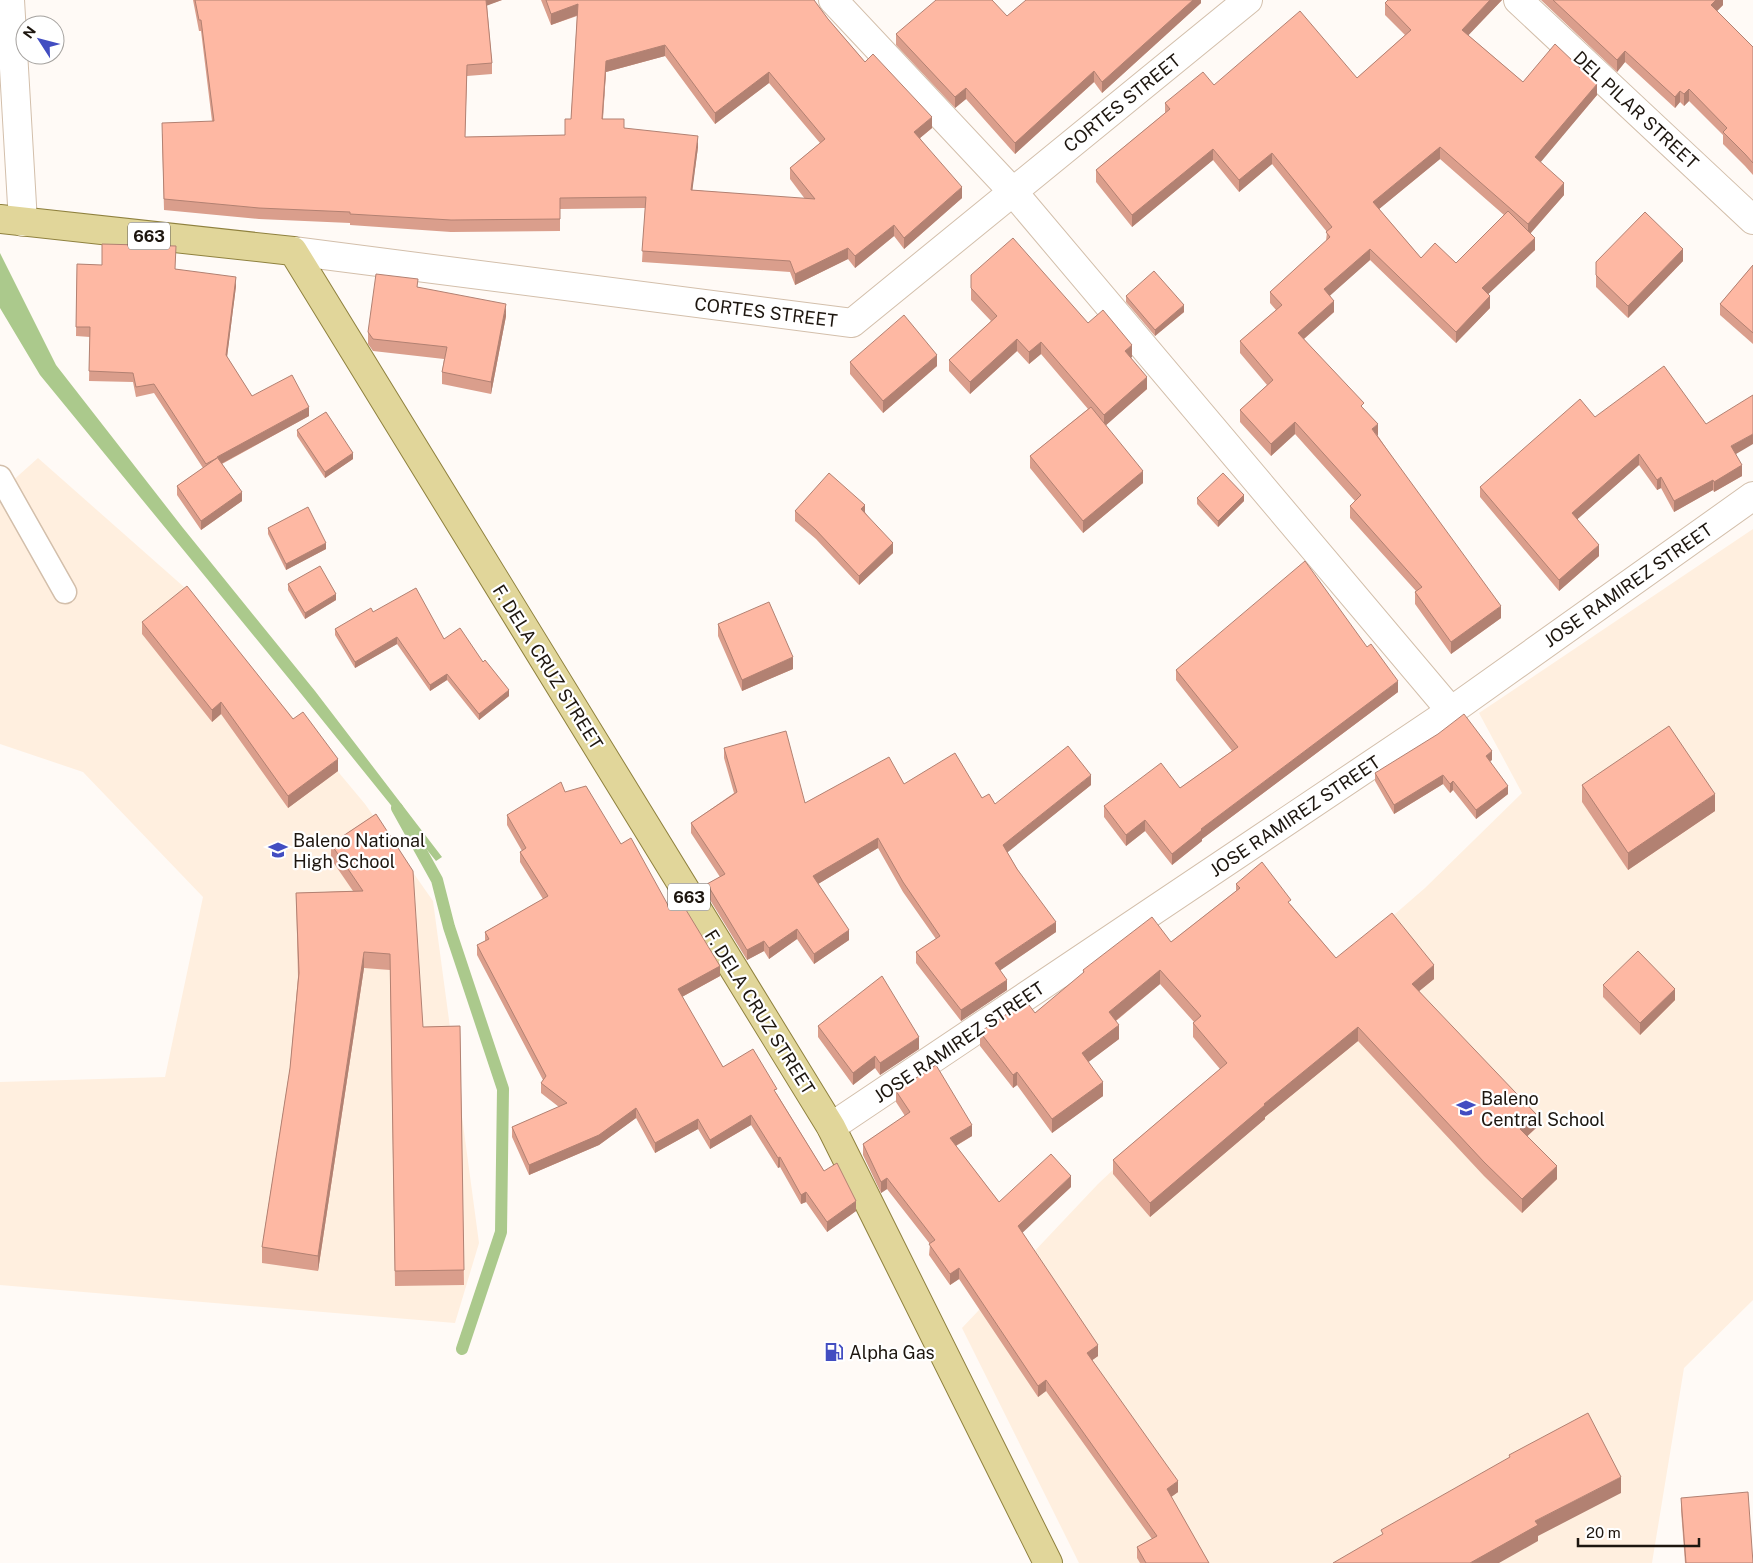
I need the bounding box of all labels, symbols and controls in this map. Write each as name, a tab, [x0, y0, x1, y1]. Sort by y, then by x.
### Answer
north arrow	[15, 15, 65, 65]
text: N	[20, 23, 39, 41]
street label: DEL PILAR STREET	[1569, 47, 1703, 174]
street label: CORTES STREET	[1059, 49, 1185, 156]
road number: 663	[128, 222, 170, 250]
street label: CORTES STREET	[693, 293, 839, 331]
street label: JOSE RAMIREZ STREET	[1540, 519, 1717, 651]
street label: F. DELA CRUZ STREET	[489, 581, 608, 754]
street label: JOSE RAMIREZ STREET	[1206, 751, 1384, 881]
place label: Baleno National High School	[293, 830, 426, 872]
school or university icon: Baleno National High School	[267, 839, 289, 861]
road number: 663	[668, 884, 710, 910]
street label: F. DELA CRUZ STREET	[701, 926, 820, 1099]
street label: JOSE RAMIREZ STREET	[870, 977, 1048, 1107]
place label: Baleno Central School	[1481, 1088, 1605, 1130]
school or university icon: Baleno Central School	[1455, 1097, 1477, 1119]
fuel station icon: Alpha Gas	[823, 1341, 845, 1363]
place label: Alpha Gas	[849, 1342, 935, 1363]
scale bar	[1578, 1516, 1699, 1548]
text: 20 m	[1586, 1524, 1621, 1541]

